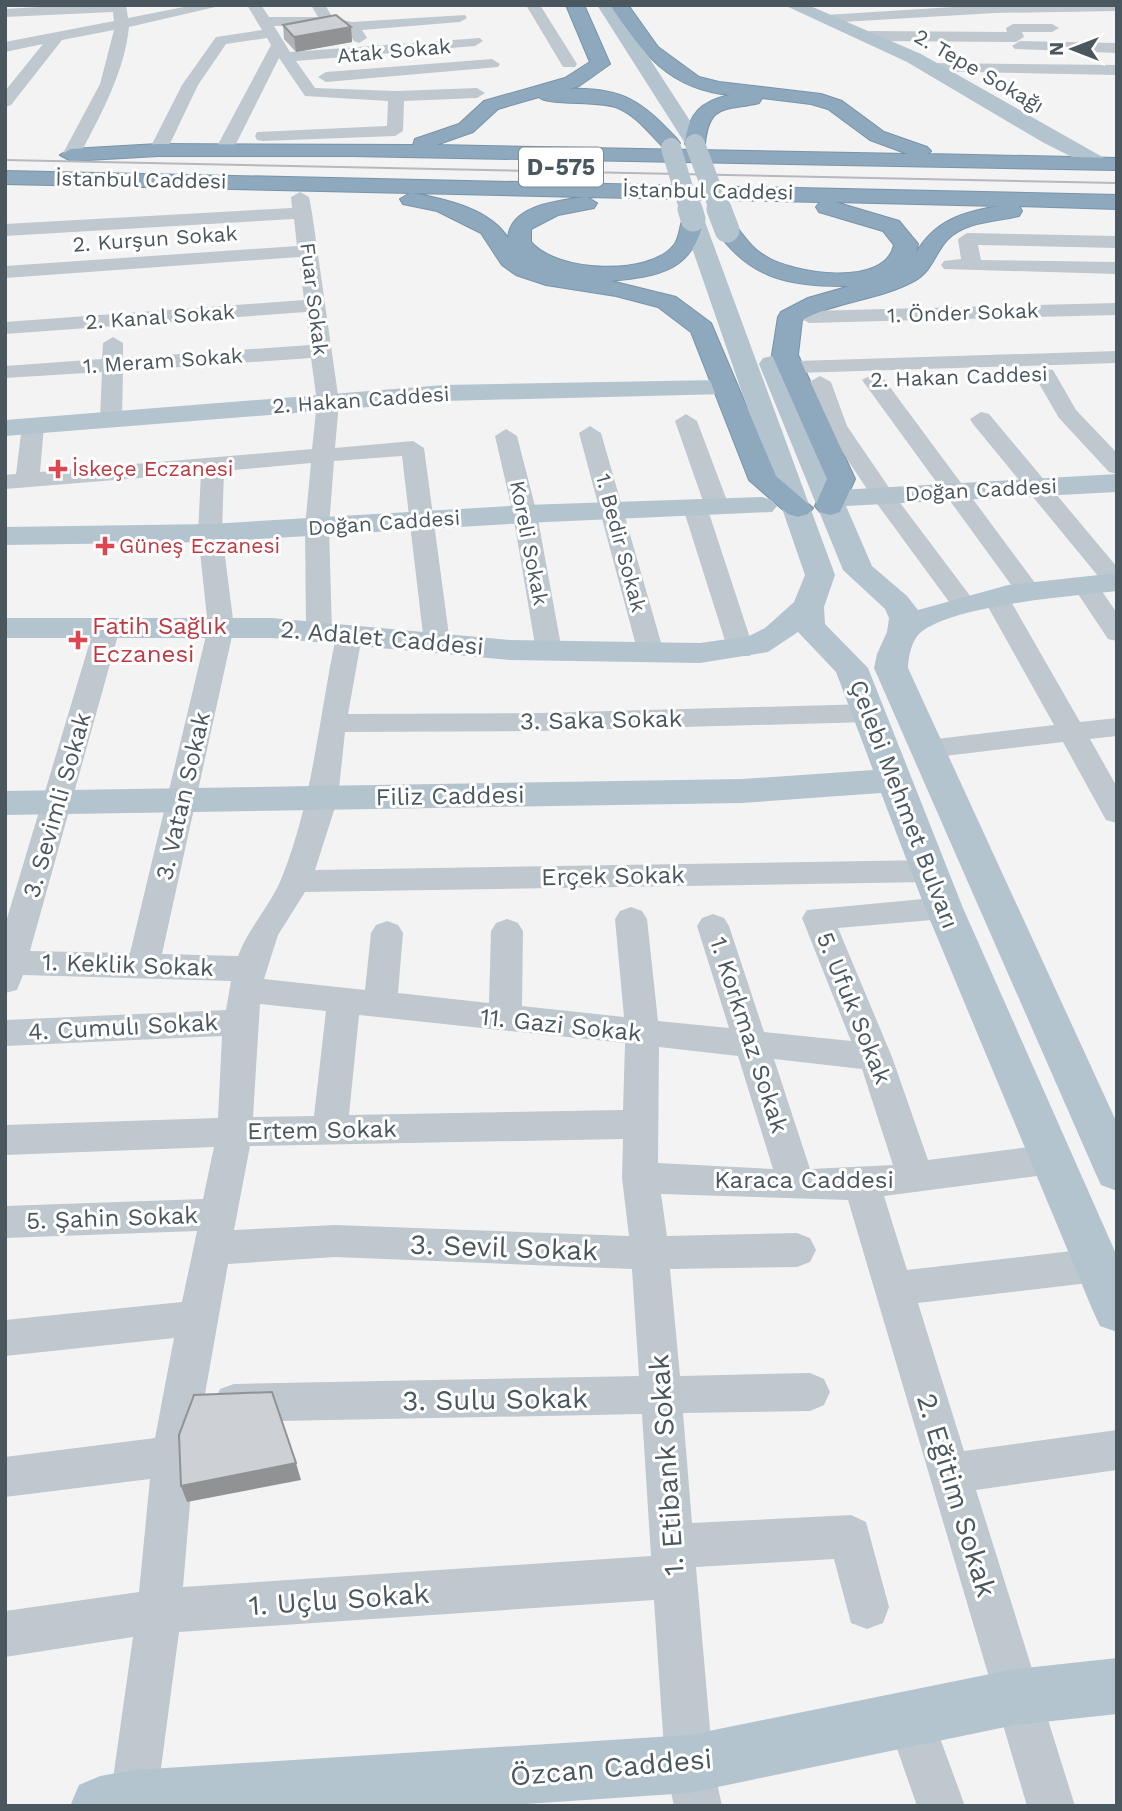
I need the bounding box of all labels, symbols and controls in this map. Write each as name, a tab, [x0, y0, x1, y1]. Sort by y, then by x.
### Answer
north arrow	[1038, 14, 1108, 84]
street label: 2. Tepe Sokağı	[910, 23, 1049, 118]
street label: Atak Sokak	[336, 33, 452, 68]
text: N	[1045, 42, 1068, 56]
road number: D-575	[519, 148, 603, 186]
street label: İstanbul Caddesi	[55, 166, 227, 193]
street label: İstanbul Caddesi	[622, 177, 794, 204]
street label: 2. Kurşun Sokak	[72, 220, 238, 257]
street label: Fuar Sokak	[295, 241, 334, 357]
street label: 1. Önder Sokak	[887, 297, 1039, 328]
street label: 2. Kanal Sokak	[84, 299, 236, 334]
street label: 1. Meram Sokak	[82, 342, 244, 379]
street label: 2. Hakan Caddesi	[870, 361, 1048, 392]
street label: 2. Hakan Caddesi	[272, 381, 450, 418]
place label: İskeçe Eczanesi	[72, 456, 233, 481]
marker: İskeçe Eczanesi	[50, 461, 66, 477]
street label: 1. Bedir Sokak	[591, 471, 652, 615]
street label: Doğan Caddesi	[904, 473, 1058, 506]
street label: Koreli Sokak	[505, 478, 554, 607]
street label: Doğan Caddesi	[307, 505, 461, 540]
place label: Güneş Eczanesi	[119, 533, 280, 558]
marker: Güneş Eczanesi	[97, 538, 113, 554]
place label: Fatih Sağlık Eczanesi	[92, 612, 227, 668]
street label: 2. Adalet Caddesi	[279, 615, 485, 661]
marker: Fatih Sağlık Eczanesi	[70, 632, 86, 648]
street label: Çelebi Mehmet Bulvarı	[844, 676, 964, 932]
street label: 3. Saka Sokak	[520, 705, 683, 735]
street label: 3. Sevimli Sokak	[17, 709, 97, 901]
street label: 3. Vatan Sokak	[150, 709, 216, 883]
street label: Filiz Caddesi	[375, 781, 525, 811]
street label: Erçek Sokak	[541, 861, 685, 891]
street label: 5. Ufuk Sokak	[811, 928, 897, 1088]
street label: 1. Korkmaz Sokak	[704, 934, 794, 1137]
street label: 1. Keklik Sokak	[42, 948, 215, 982]
street label: 11. Gazi Sokak	[479, 1003, 643, 1047]
street label: 4. Cumulı Sokak	[27, 1008, 219, 1046]
street label: Ertem Sokak	[247, 1115, 397, 1145]
street label: Karaca Caddesi	[714, 1166, 894, 1194]
street label: 5. Şahin Sokak	[26, 1201, 199, 1235]
street label: 3. Sevil Sokak	[409, 1228, 599, 1267]
street label: 1. Etibank Sokak	[642, 1353, 691, 1577]
street label: 3. Sulu Sokak	[402, 1381, 588, 1418]
street label: 2. Eğitim Sokak	[910, 1389, 1003, 1601]
street label: 1. Uçlu Sokak	[248, 1577, 430, 1622]
street label: Özcan Caddesi	[509, 1742, 713, 1793]

